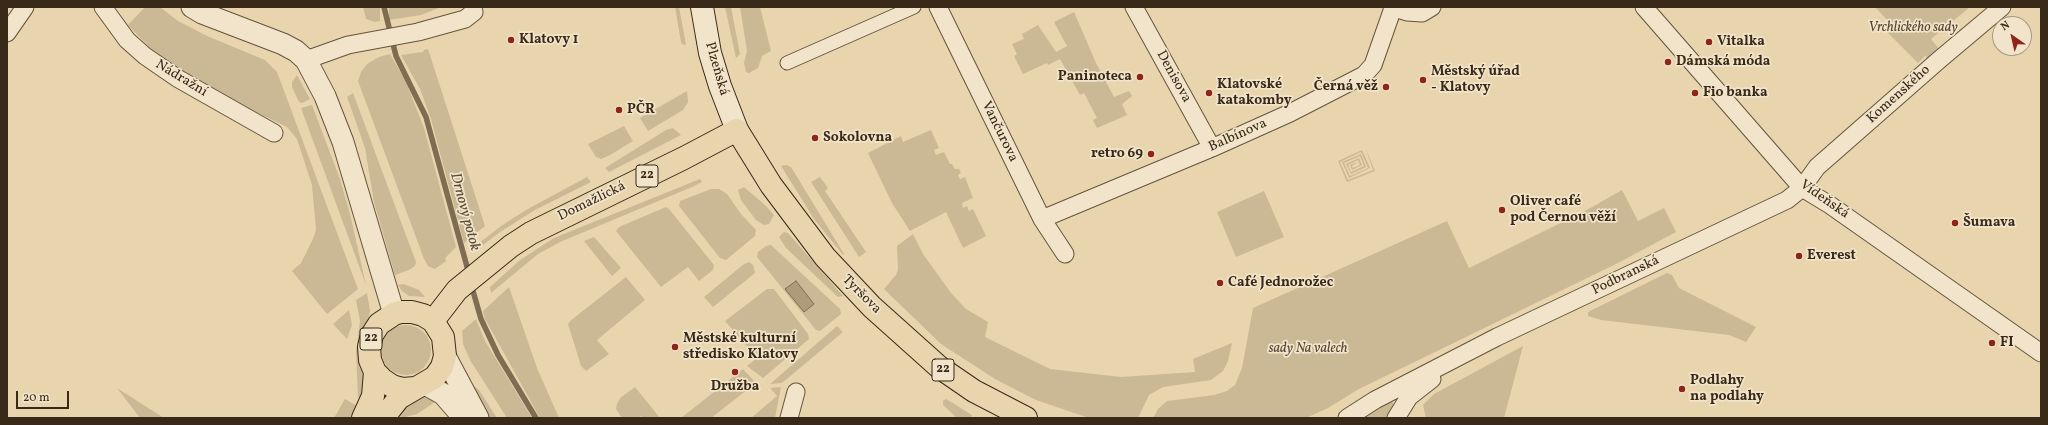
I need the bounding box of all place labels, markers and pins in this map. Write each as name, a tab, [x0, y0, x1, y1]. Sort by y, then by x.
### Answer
place label: Klatovy 1	[519, 32, 578, 48]
place label: Vitalka	[1717, 34, 1765, 50]
marker: Klatovy 1	[506, 35, 516, 45]
marker: Vitalka	[1704, 37, 1714, 47]
place label: Dámská móda	[1676, 54, 1770, 70]
marker: Dámská móda	[1663, 57, 1673, 67]
place label: Městský úřad - Klatovy	[1431, 64, 1520, 96]
place label: Paninoteca	[1058, 69, 1132, 85]
marker: Paninoteca	[1135, 72, 1145, 82]
marker: Městský úřad - Klatovy	[1418, 75, 1428, 85]
place label: Klatovské katakomby	[1217, 77, 1292, 110]
place label: Černá věž	[1314, 79, 1378, 95]
marker: Černá věž	[1381, 82, 1391, 92]
place label: Fio banka	[1703, 85, 1768, 101]
marker: Klatovské katakomby	[1204, 88, 1214, 98]
marker: Fio banka	[1690, 88, 1700, 98]
place label: PČR	[627, 102, 655, 118]
marker: PČR	[614, 105, 624, 115]
place label: Sokolovna	[823, 130, 892, 146]
marker: Sokolovna	[810, 133, 820, 143]
place label: retro 69	[1091, 146, 1143, 162]
marker: retro 69	[1146, 149, 1156, 159]
place label: Oliver café pod Černou věží	[1510, 194, 1616, 226]
marker: Oliver café pod Černou věží	[1497, 205, 1507, 215]
place label: Šumava	[1963, 215, 2015, 231]
marker: Šumava	[1950, 218, 1960, 228]
place label: Everest	[1807, 248, 1856, 264]
marker: Everest	[1794, 251, 1804, 261]
place label: Café Jednorožec	[1228, 275, 1333, 291]
marker: Café Jednorožec	[1215, 278, 1225, 288]
place label: Městské kulturní středisko Klatovy	[683, 331, 798, 364]
place label: FI	[2000, 335, 2014, 351]
marker: FI	[1987, 338, 1997, 348]
marker: Městské kulturní středisko Klatovy	[670, 342, 680, 352]
marker: Družba	[730, 367, 740, 377]
place label: Podlahy na podlahy	[1690, 373, 1764, 406]
place label: Družba	[711, 379, 759, 395]
marker: Podlahy na podlahy	[1677, 384, 1687, 394]

